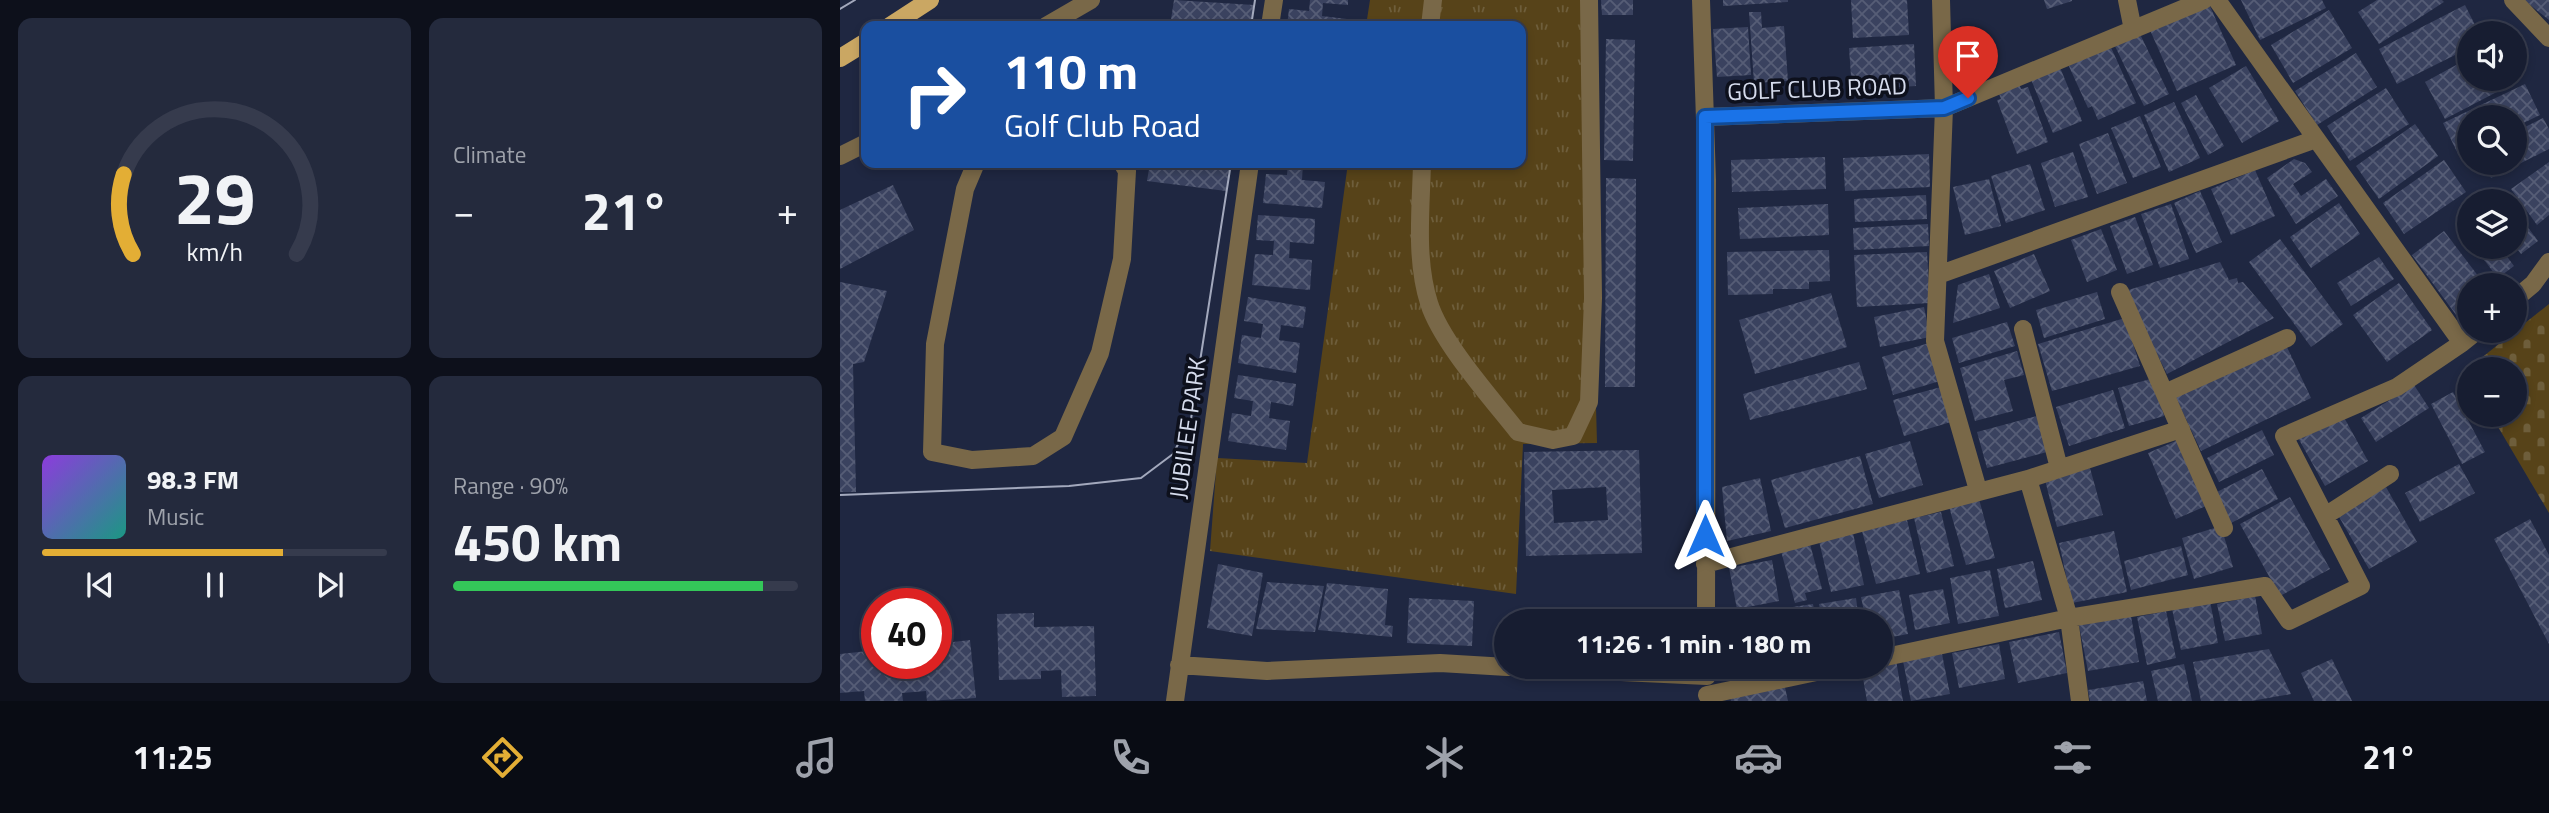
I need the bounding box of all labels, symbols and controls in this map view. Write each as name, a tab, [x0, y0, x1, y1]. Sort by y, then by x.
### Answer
map controls	[2457, 21, 2527, 427]
button: sound	[2457, 21, 2527, 91]
pin	[1938, 26, 1998, 98]
text: 110 m	[1004, 33, 1138, 108]
icon: arrive	[1949, 37, 1987, 75]
icon: right	[889, 49, 980, 140]
street label: GOLF CLUB ROAD	[1726, 67, 1908, 109]
text: Golf Club Road	[1004, 101, 1201, 149]
button: search	[2457, 105, 2527, 175]
text: Climate	[453, 137, 526, 172]
text: 29	[174, 142, 255, 252]
text: 21°	[582, 171, 669, 250]
text: −	[453, 182, 474, 240]
text: +	[777, 182, 798, 240]
button: layers	[2457, 189, 2527, 259]
text: km/h	[186, 233, 243, 271]
button: +	[2457, 273, 2527, 343]
street label: JUBILEE PARK	[1159, 355, 1215, 501]
button: −	[2457, 357, 2527, 427]
text: 98.3 FM	[147, 460, 239, 499]
text: Range · 90%	[453, 468, 568, 503]
text: Music	[147, 499, 204, 534]
position arrow	[1668, 499, 1742, 573]
text: 450 km	[453, 502, 622, 581]
icon: previous	[81, 566, 119, 604]
icon: pause	[196, 566, 234, 604]
icon: next	[311, 566, 349, 604]
speed limit sign: 40	[861, 588, 952, 679]
text: 11:26 · 1 min · 180 m	[1576, 624, 1811, 663]
text: 11:25	[133, 733, 212, 781]
icon: directions	[478, 733, 527, 782]
icon: music	[792, 733, 841, 782]
icon: phone	[1106, 733, 1155, 782]
icon: climate	[1420, 733, 1469, 782]
icon: car	[1734, 733, 1783, 782]
icon: filters	[2048, 733, 2097, 782]
text: 21°	[2363, 733, 2416, 781]

